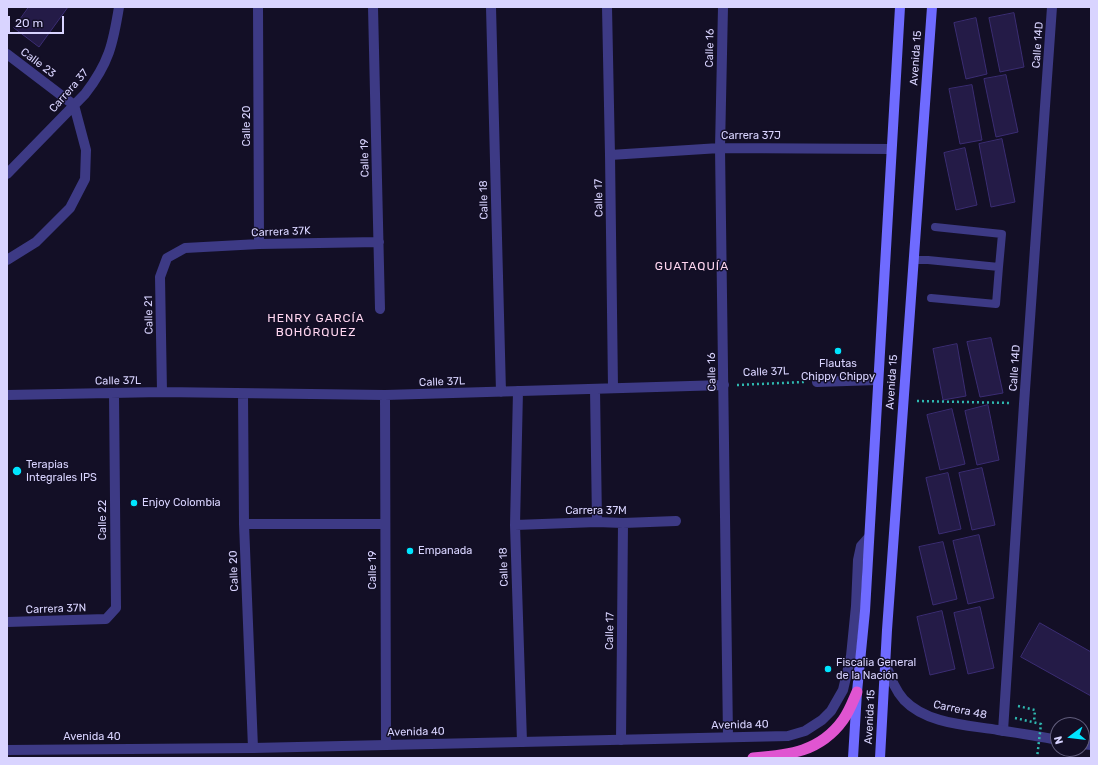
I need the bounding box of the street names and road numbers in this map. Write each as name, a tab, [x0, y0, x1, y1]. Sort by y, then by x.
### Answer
street label: Calle 14D	[1030, 21, 1046, 69]
street label: Calle 16	[703, 28, 717, 68]
street label: Avenida 15	[907, 30, 925, 86]
street label: Calle 23	[18, 45, 58, 81]
street label: Carrera 37	[47, 67, 91, 115]
street label: Calle 20	[240, 105, 254, 147]
street label: Carrera 37J	[721, 129, 781, 143]
street label: Calle 19	[358, 138, 372, 178]
street label: Calle 17	[592, 179, 606, 217]
street label: Calle 18	[477, 180, 491, 220]
street label: Carrera 37K	[251, 224, 311, 240]
street label: Calle 21	[142, 296, 156, 334]
street label: Calle 14D	[1007, 344, 1023, 392]
street label: Calle 16	[705, 352, 719, 392]
street label: Avenida 15	[883, 354, 901, 410]
street label: Calle 37L	[743, 365, 789, 379]
street label: Calle 37L	[95, 374, 141, 388]
street label: Calle 37L	[419, 375, 465, 389]
street label: Calle 22	[96, 500, 110, 540]
street label: Carrera 37M	[565, 504, 627, 518]
street label: Calle 18	[497, 547, 511, 587]
street label: Calle 20	[227, 550, 241, 592]
street label: Calle 19	[366, 551, 380, 589]
street label: Carrera 37N	[26, 601, 86, 617]
street label: Calle 17	[603, 612, 617, 650]
street label: Avenida 15	[862, 689, 878, 745]
street label: Carrera 48	[932, 698, 988, 722]
street label: Avenida 40	[711, 718, 769, 732]
street label: Avenida 40	[387, 725, 445, 739]
street label: Avenida 40	[63, 730, 121, 744]

